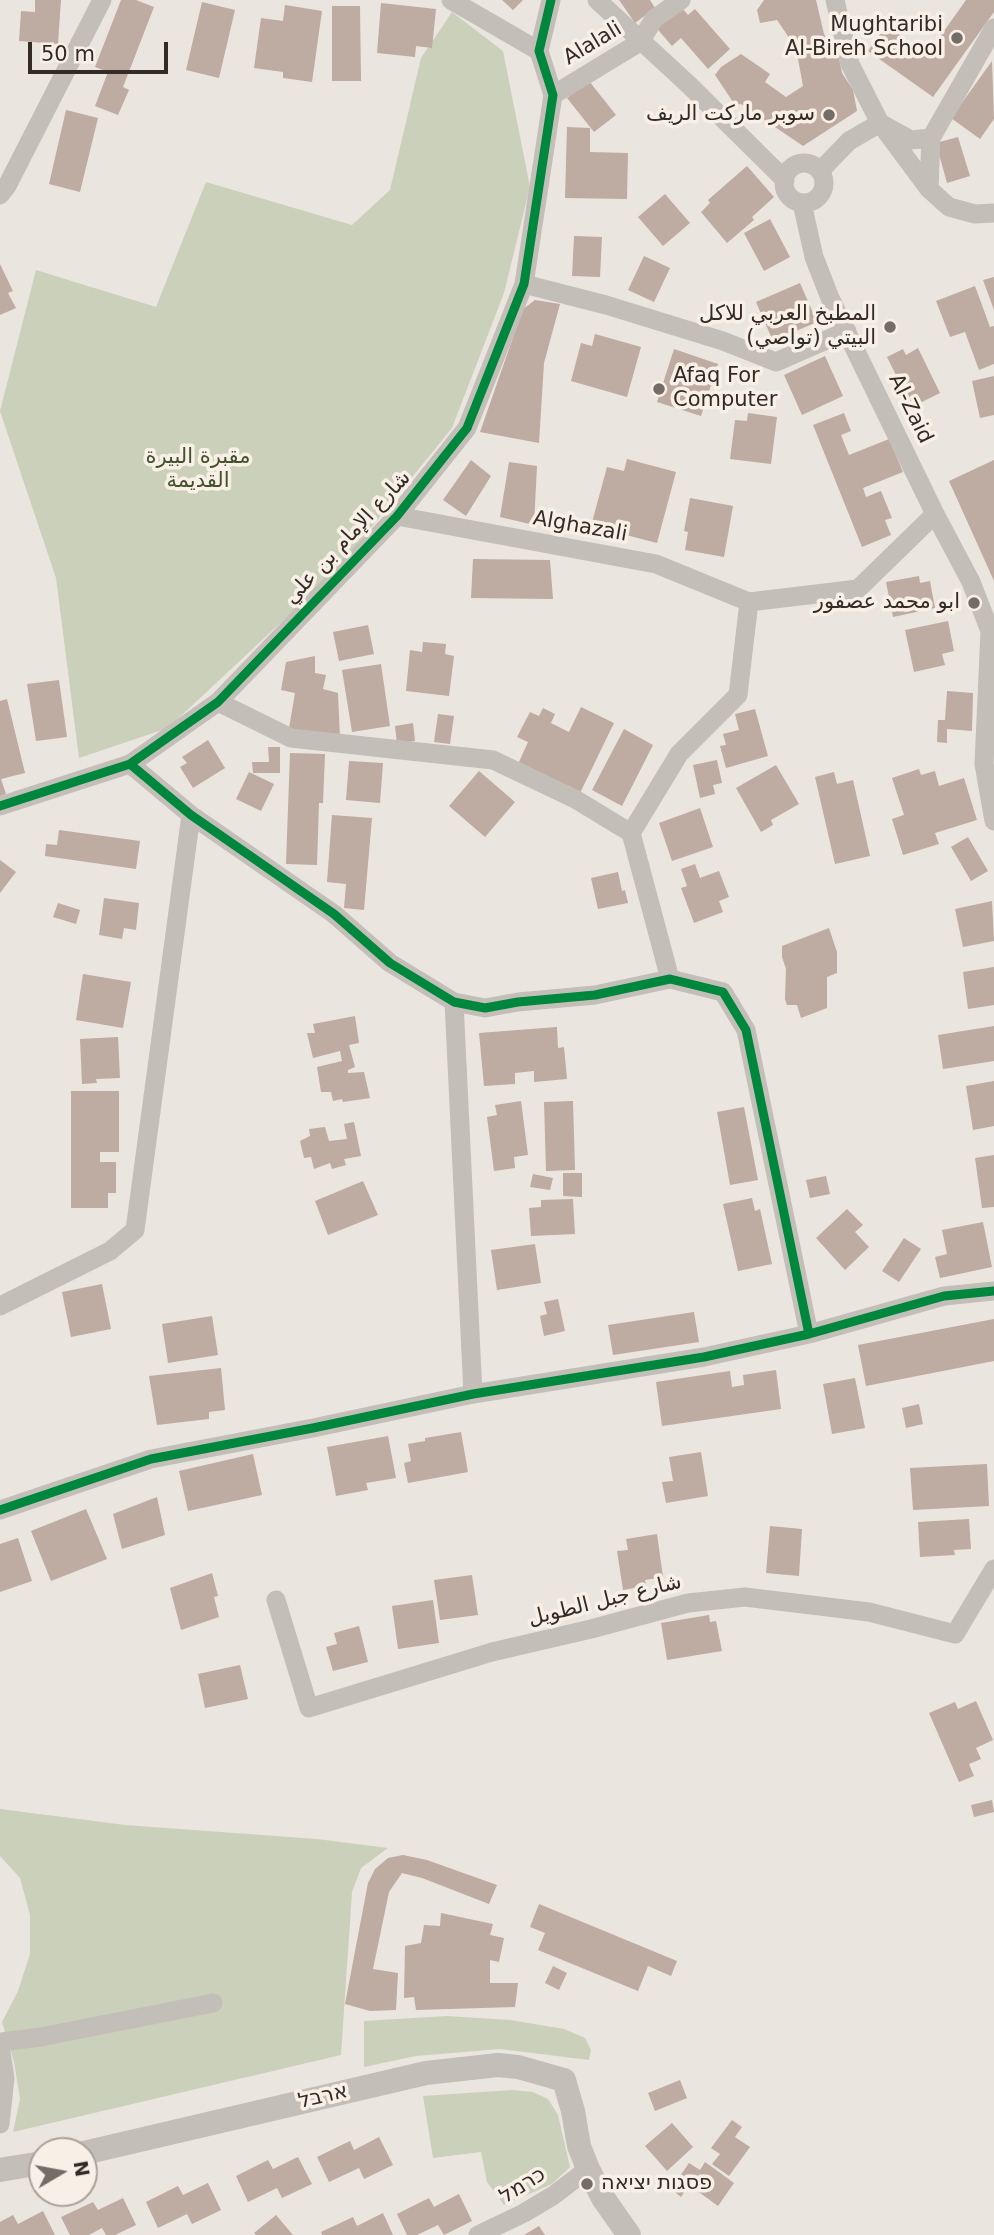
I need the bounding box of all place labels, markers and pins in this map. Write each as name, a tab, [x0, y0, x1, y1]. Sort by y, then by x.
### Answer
place label: Mughtaribi Al-Bireh School	[785, 13, 943, 63]
marker: Mughtaribi Al-Bireh School	[949, 30, 965, 46]
place label: سوبر ماركت الريف	[646, 102, 815, 128]
marker: سوبر ماركت الريف	[821, 107, 837, 123]
place label: المطبخ العربي للاكل البيتي (تواصي)	[699, 302, 876, 352]
marker: المطبخ العربي للاكل البيتي (تواصي)	[882, 319, 898, 335]
place label: Afaq For Computer	[673, 364, 777, 414]
marker: Afaq For Computer	[651, 381, 667, 397]
place label: ابو محمد عصفور	[814, 590, 960, 616]
marker: ابو محمد عصفور	[966, 595, 982, 611]
place label: פסגות יציאה	[601, 2171, 712, 2197]
marker: פסגות יציאה	[579, 2176, 595, 2192]

